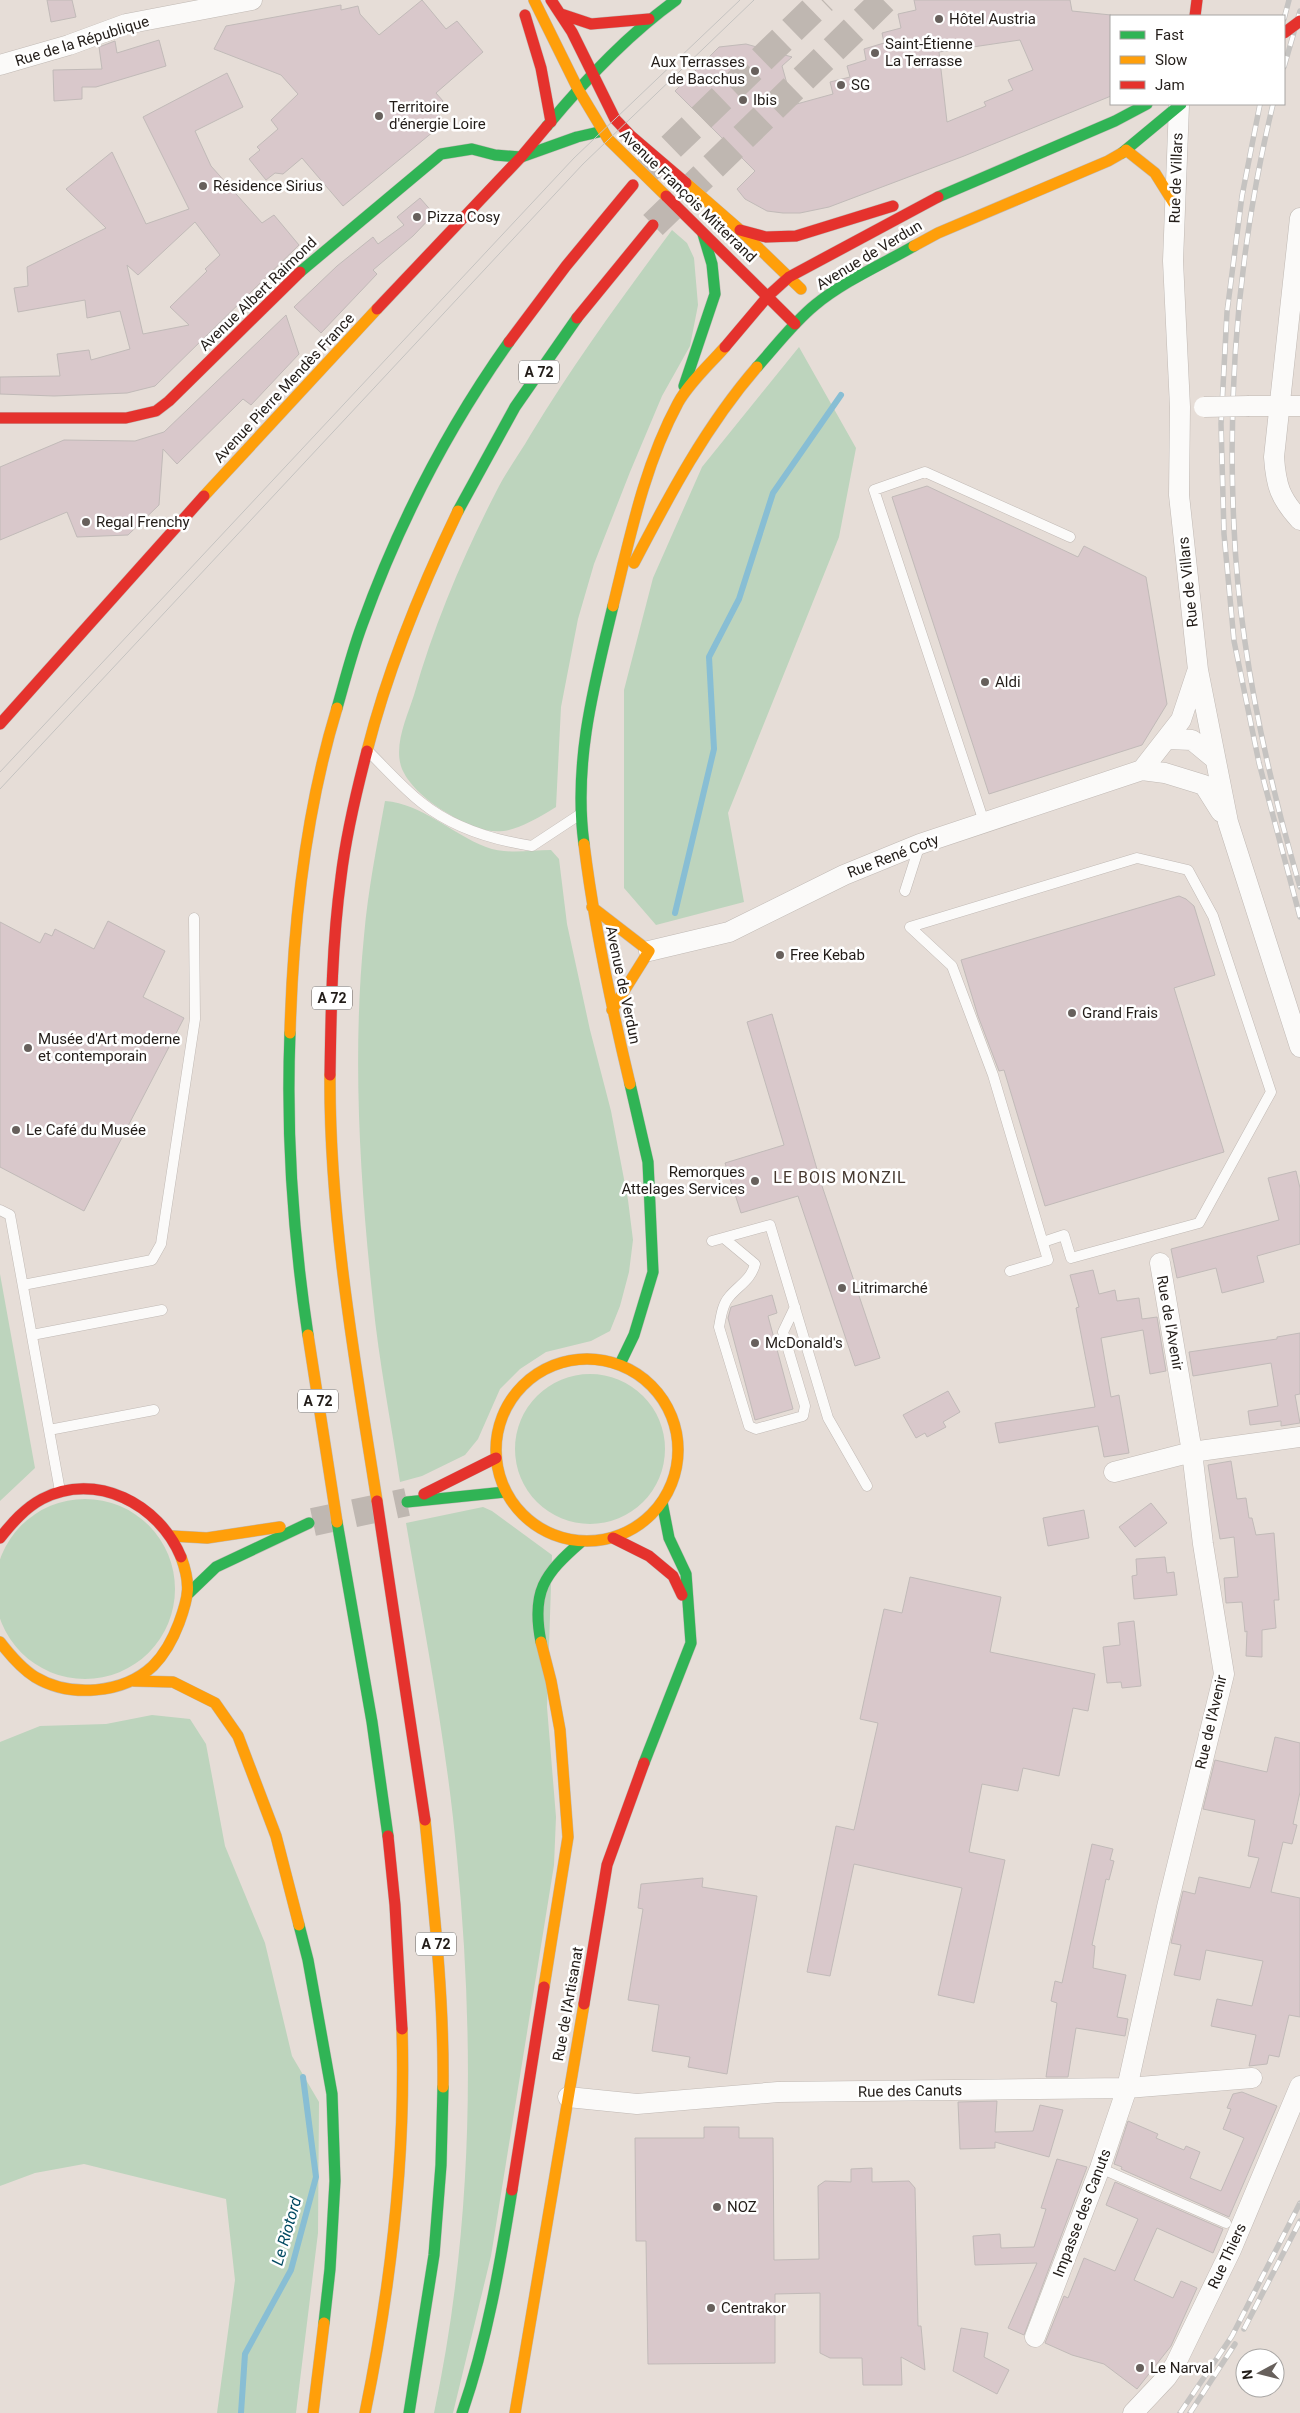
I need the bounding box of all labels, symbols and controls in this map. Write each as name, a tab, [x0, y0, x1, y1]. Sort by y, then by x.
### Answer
place label: Hôtel Austria	[949, 10, 1036, 28]
street label: Rue de la République	[13, 12, 151, 70]
marker: Hôtel Austria	[933, 13, 945, 25]
legend	[1110, 15, 1285, 105]
text: Fast	[1155, 26, 1184, 44]
place label: Saint-Étienne La Terrasse	[885, 35, 973, 70]
marker: Saint-Étienne La Terrasse	[869, 47, 881, 59]
text: Slow	[1155, 51, 1187, 69]
place label: Aux Terrasses de Bacchus	[651, 53, 745, 88]
marker: Aux Terrasses de Bacchus	[749, 65, 761, 77]
place label: SG	[851, 76, 870, 94]
text: Jam	[1155, 76, 1185, 94]
marker: SG	[835, 79, 847, 91]
place label: Ibis	[753, 91, 777, 109]
marker: Ibis	[737, 94, 749, 106]
place label: Territoire d'énergie Loire	[389, 98, 486, 133]
marker: Territoire d'énergie Loire	[373, 110, 385, 122]
street label: Avenue François Mitterrand	[616, 126, 760, 266]
street label: Rue de Villars	[1165, 132, 1187, 224]
place label: Résidence Sirius	[213, 177, 323, 195]
marker: Résidence Sirius	[197, 180, 209, 192]
place label: Pizza Cosy	[427, 208, 500, 226]
marker: Pizza Cosy	[411, 211, 423, 223]
street label: Avenue de Verdun	[813, 216, 925, 294]
street label: Avenue Albert Raimond	[196, 233, 320, 355]
street label: Avenue Pierre Mendès France	[210, 309, 358, 467]
road number: A 72	[519, 361, 559, 384]
place label: Regal Frenchy	[96, 513, 190, 531]
marker: Regal Frenchy	[80, 516, 92, 528]
street label: Rue de Villars	[1174, 536, 1202, 628]
place label: Aldi	[995, 673, 1021, 691]
marker: Aldi	[979, 676, 991, 688]
street label: Rue René Coty	[845, 830, 941, 882]
street label: Avenue de Verdun	[602, 924, 644, 1046]
place label: Free Kebab	[790, 946, 865, 964]
marker: Free Kebab	[774, 949, 786, 961]
road number: A 72	[312, 986, 352, 1010]
place label: Grand Frais	[1082, 1004, 1158, 1022]
marker: Grand Frais	[1066, 1007, 1078, 1019]
place label: Musée d'Art moderne et contemporain	[38, 1030, 180, 1065]
marker: Musée d'Art moderne et contemporain	[22, 1042, 34, 1054]
place label: Le Café du Musée	[26, 1121, 146, 1139]
marker: Le Café du Musée	[10, 1124, 22, 1136]
place label: Remorques Attelages Services	[621, 1163, 745, 1198]
district label: LE BOIS MONZIL	[773, 1168, 907, 1187]
marker: Remorques Attelages Services	[749, 1175, 761, 1187]
street label: Rue de l'Avenir	[1153, 1274, 1187, 1372]
place label: Litrimarché	[852, 1279, 928, 1297]
marker: Litrimarché	[836, 1282, 848, 1294]
place label: McDonald's	[765, 1334, 843, 1352]
marker: McDonald's	[749, 1337, 761, 1349]
road number: A 72	[298, 1390, 338, 1412]
street label: Rue de l'Avenir	[1191, 1673, 1231, 1771]
road number: A 72	[416, 1932, 456, 1956]
street label: Rue de l'Artisanat	[549, 1945, 587, 2063]
street label: Rue des Canuts	[858, 2081, 962, 2101]
street label: Impasse des Canuts	[1049, 2146, 1115, 2280]
water label: Le Riotord	[268, 2194, 305, 2268]
place label: NOZ	[727, 2198, 757, 2216]
marker: NOZ	[711, 2201, 723, 2213]
street label: Rue Thiers	[1204, 2220, 1250, 2292]
place label: Centrakor	[721, 2299, 786, 2317]
marker: Centrakor	[705, 2302, 717, 2314]
north arrow	[1235, 2348, 1285, 2398]
place label: Le Narval	[1150, 2359, 1213, 2377]
marker: Le Narval	[1134, 2362, 1146, 2374]
text: N	[1239, 2369, 1256, 2380]

